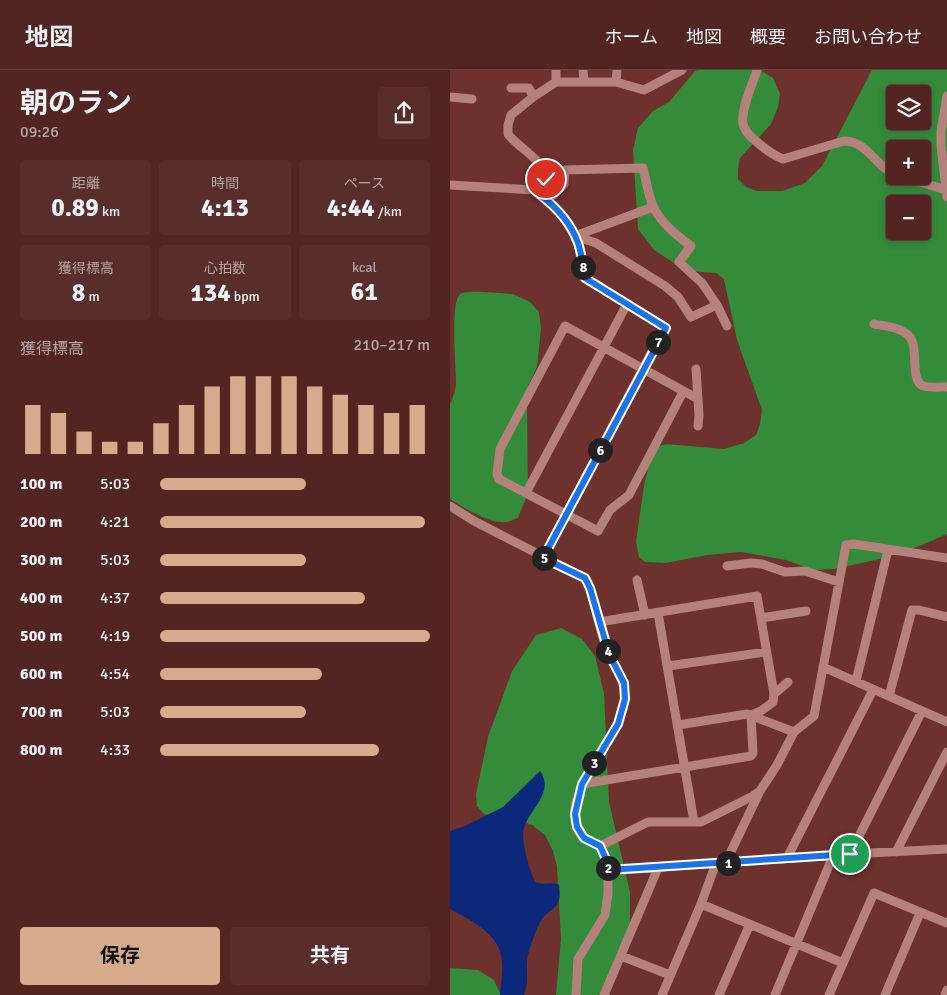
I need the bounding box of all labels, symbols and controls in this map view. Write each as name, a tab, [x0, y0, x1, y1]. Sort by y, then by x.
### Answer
text: 地図	[25, 22, 73, 52]
text: ホーム	[605, 26, 658, 48]
text: 地図	[686, 26, 722, 48]
text: 概要	[750, 26, 786, 48]
text: お問い合わせ	[814, 26, 922, 48]
map controls	[886, 85, 931, 240]
button: layers	[886, 85, 931, 130]
text: 朝のラン	[20, 86, 132, 120]
button: share	[378, 87, 430, 139]
text: 09:26	[20, 122, 59, 142]
button: +	[886, 140, 931, 185]
pin	[525, 158, 567, 200]
icon: check	[532, 165, 560, 193]
text: 距離	[72, 175, 100, 192]
text: 時間	[211, 175, 239, 192]
text: ペース	[344, 175, 385, 192]
text: 0.89	[51, 192, 99, 223]
text: 4:13	[201, 192, 249, 223]
text: 4:44	[327, 192, 375, 223]
button: −	[886, 195, 931, 240]
text: km	[99, 203, 120, 220]
text: /km	[375, 203, 402, 220]
pin: 8	[570, 254, 596, 280]
text: kcal	[352, 259, 377, 276]
text: 8	[580, 259, 587, 276]
text: 獲得標高	[58, 260, 114, 277]
text: 心拍数	[204, 260, 246, 277]
text: 61	[351, 276, 378, 307]
text: 8	[72, 277, 85, 308]
text: 134	[190, 277, 231, 308]
text: m	[85, 288, 100, 305]
text: bpm	[231, 288, 260, 305]
pin: 7	[646, 330, 670, 354]
text: 7	[655, 334, 662, 351]
text: 210–217 m	[353, 335, 430, 355]
text: 獲得標高	[20, 339, 84, 359]
pin: 6	[588, 438, 612, 462]
text: 6	[597, 442, 604, 459]
text: 100 m	[20, 474, 62, 494]
text: 5:03	[100, 474, 130, 494]
text: 200 m	[20, 512, 62, 532]
text: 4:21	[100, 512, 130, 532]
pin: 5	[532, 546, 556, 570]
text: 300 m	[20, 550, 62, 570]
text: 5:03	[100, 550, 130, 570]
text: 5	[541, 550, 548, 567]
text: 400 m	[20, 588, 62, 608]
text: 4:37	[100, 588, 130, 608]
text: 500 m	[20, 626, 62, 646]
text: 4:19	[100, 626, 130, 646]
pin: 4	[596, 638, 620, 664]
text: 4	[605, 643, 612, 660]
text: 600 m	[20, 664, 62, 684]
text: 4:54	[100, 664, 130, 684]
text: 700 m	[20, 702, 62, 722]
text: 5:03	[100, 702, 130, 722]
text: 800 m	[20, 740, 62, 760]
text: 4:33	[100, 740, 130, 760]
pin: 3	[582, 750, 606, 776]
text: 3	[591, 755, 598, 772]
pin	[829, 833, 871, 875]
icon: arrive	[836, 840, 864, 868]
pin: 1	[716, 850, 740, 876]
text: 1	[725, 855, 732, 872]
pin: 2	[596, 856, 620, 880]
text: 2	[605, 860, 612, 877]
button: 保存	[20, 927, 220, 985]
button: 共有	[230, 927, 430, 985]

